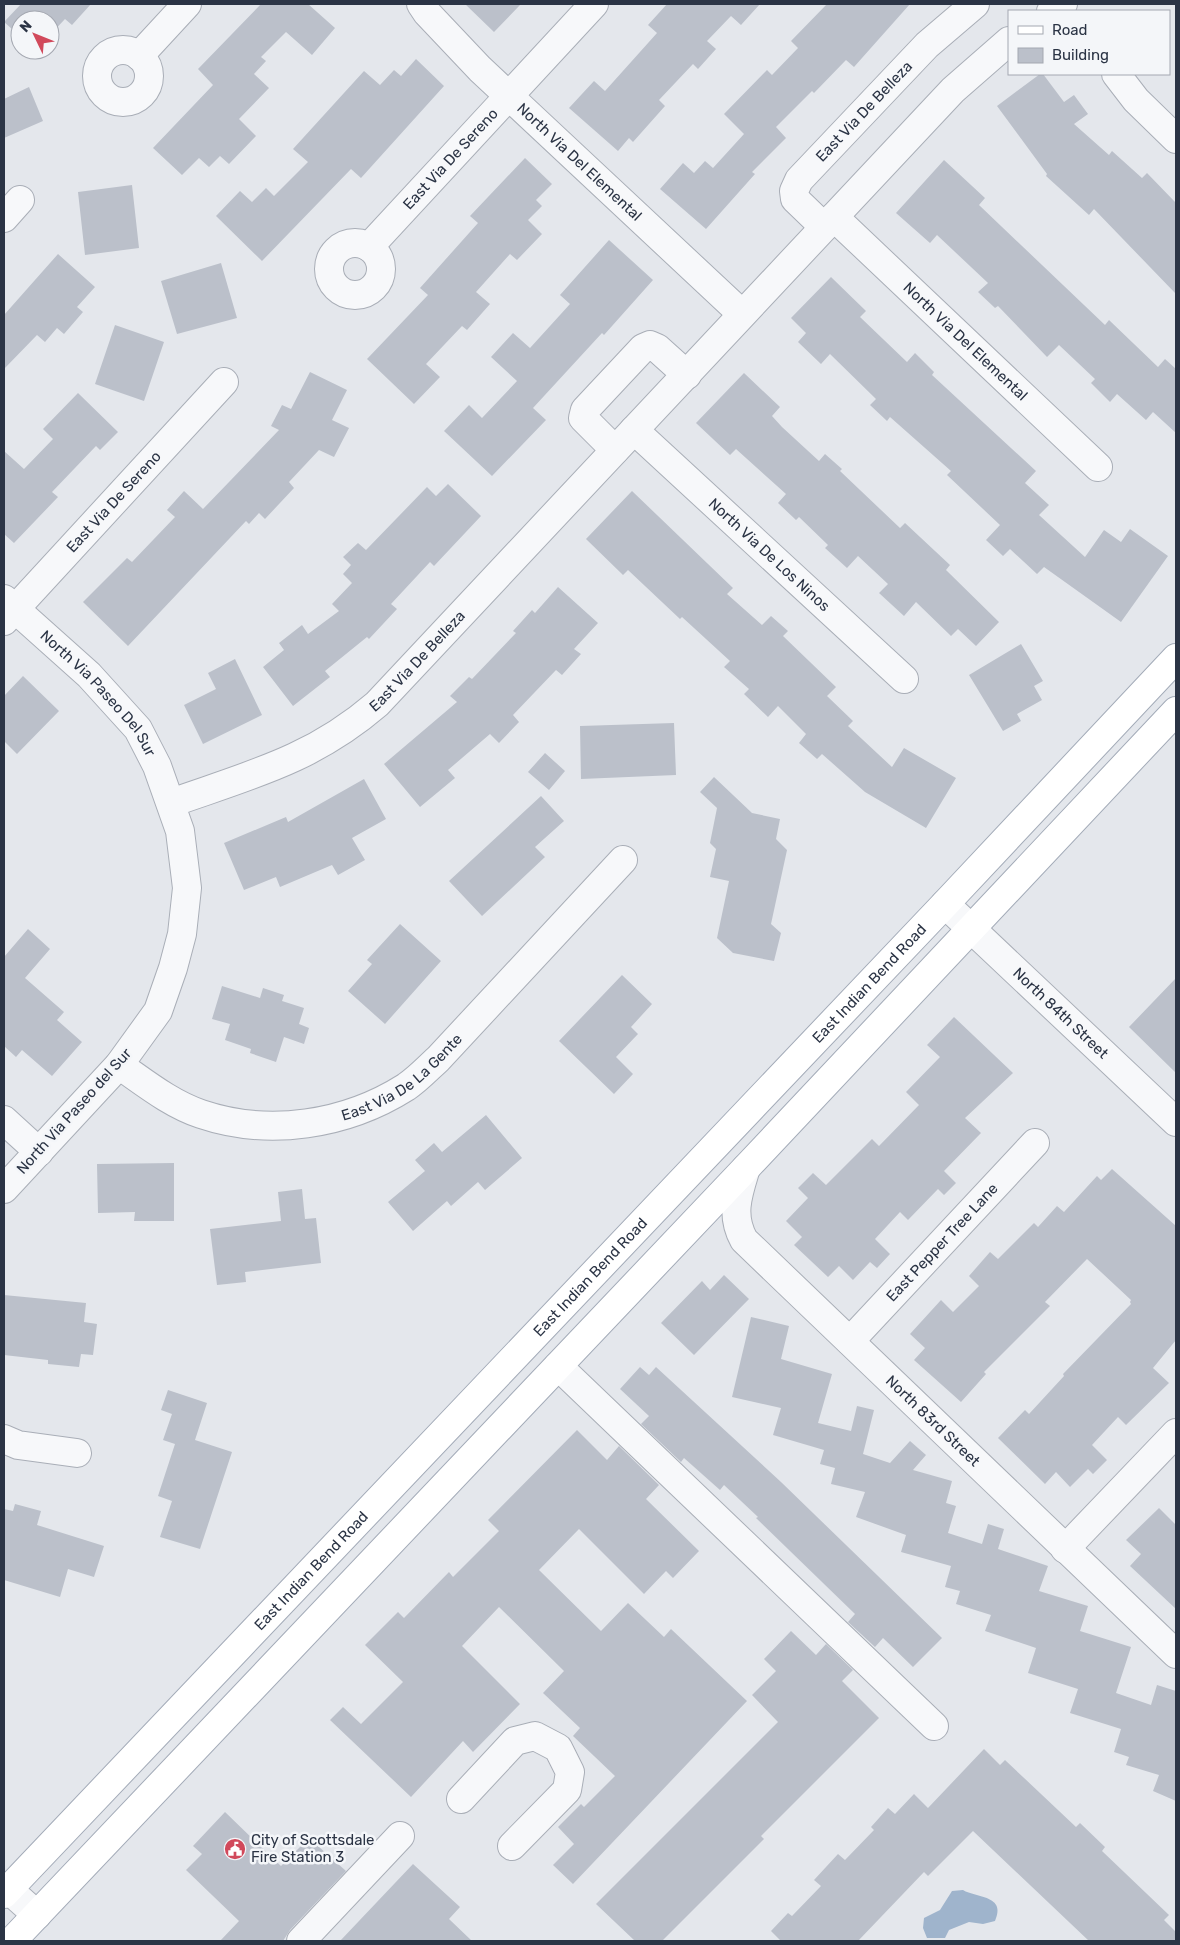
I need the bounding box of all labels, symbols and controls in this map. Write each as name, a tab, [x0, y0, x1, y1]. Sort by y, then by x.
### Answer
north arrow	[10, 10, 60, 60]
legend	[1008, 10, 1170, 75]
text: N	[16, 17, 36, 36]
text: Road	[1052, 21, 1088, 39]
text: Building	[1052, 46, 1109, 64]
street label: East Via De Belleza	[812, 57, 916, 166]
street label: North Via Del Elemental	[513, 99, 646, 225]
street label: East Via De Sereno	[399, 105, 502, 213]
street label: North Via Del Elemental	[900, 278, 1031, 404]
street label: East Via De Sereno	[63, 447, 165, 556]
street label: North Via De Los Ninos	[705, 494, 834, 615]
street label: East Via De Belleza	[366, 607, 469, 716]
street label: North Via Paseo Del Sur	[36, 627, 160, 760]
street label: East Indian Bend Road	[809, 920, 930, 1047]
street label: North 84th Street	[1009, 964, 1112, 1062]
street label: East Via De La Gente	[339, 1030, 466, 1124]
street label: North Via Paseo del Sur	[13, 1044, 135, 1178]
street label: East Pepper Tree Lane	[883, 1179, 1002, 1305]
street label: East Indian Bend Road	[530, 1214, 651, 1340]
street label: North 83rd Street	[882, 1372, 984, 1470]
street label: East Indian Bend Road	[251, 1508, 372, 1634]
place label: City of Scottsdale Fire Station 3	[251, 1831, 374, 1866]
public building icon: City of Scottsdale Fire Station 3	[223, 1837, 247, 1861]

